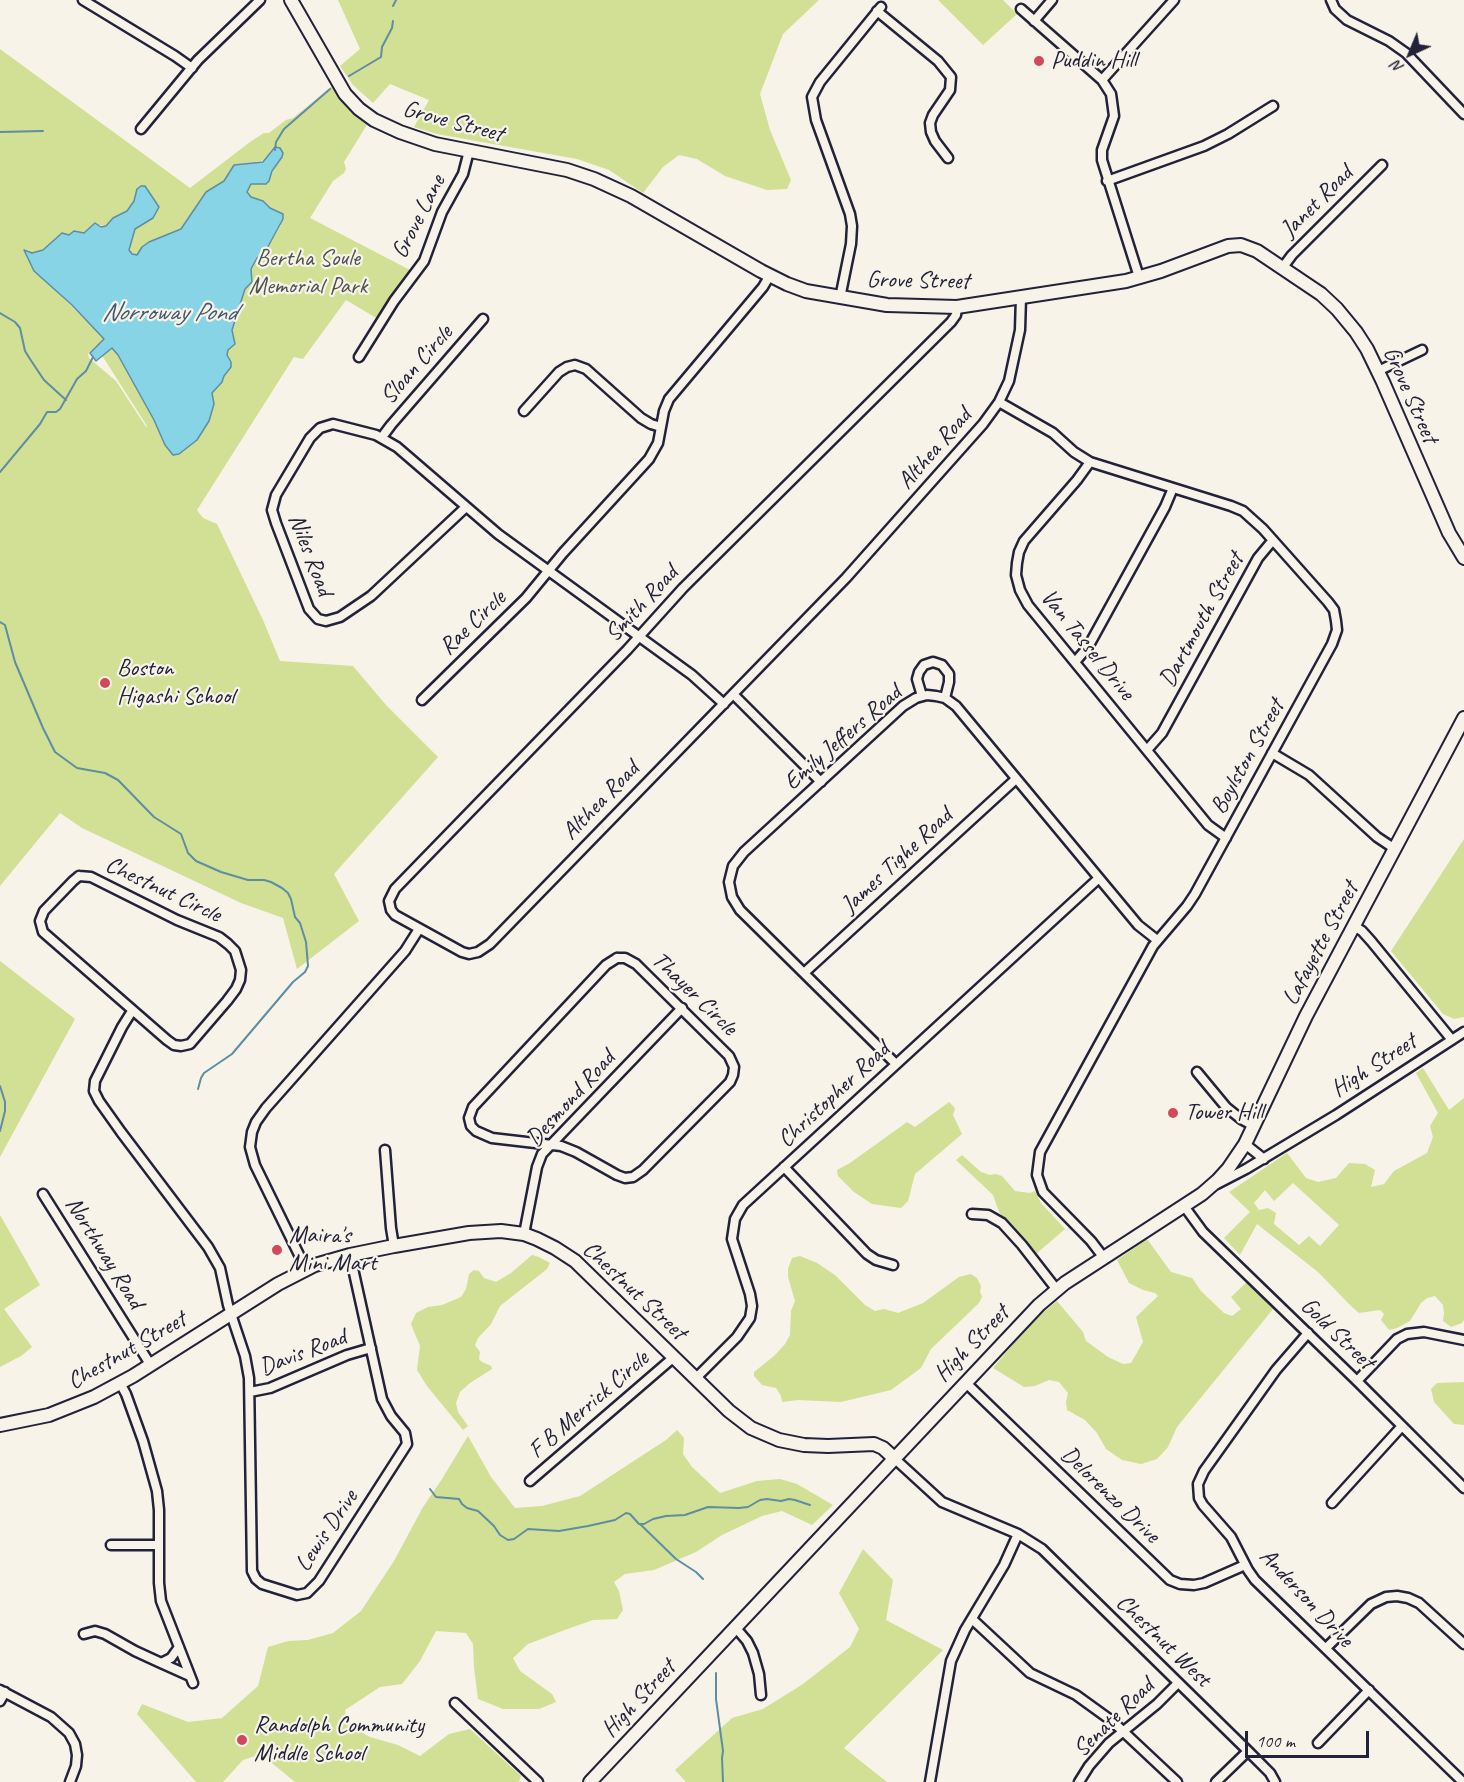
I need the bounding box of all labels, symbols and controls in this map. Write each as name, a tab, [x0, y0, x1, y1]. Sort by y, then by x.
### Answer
north arrow	[1380, 24, 1440, 84]
place label: Puddin Hill	[1051, 47, 1137, 75]
marker: Puddin Hill	[1032, 54, 1046, 68]
text: N	[1387, 56, 1408, 78]
street label: Grove Street	[400, 95, 506, 149]
street label: Janet Road	[1275, 160, 1359, 244]
street label: Grove Lane	[386, 171, 452, 263]
park label: Bertha Soule Memorial Park	[249, 245, 367, 301]
street label: Grove Street	[866, 266, 970, 296]
water label: Norroway Pond	[102, 297, 236, 329]
street label: Sloan Circle	[375, 319, 459, 411]
street label: Grove Street	[1376, 342, 1444, 448]
street label: Althea Road	[892, 402, 978, 496]
street label: Niles Road	[281, 510, 339, 600]
street label: Dartmouth Street	[1153, 548, 1251, 692]
street label: Smith Road	[599, 560, 685, 648]
street label: Rae Circle	[434, 584, 512, 662]
street label: Van Tassel Drive	[1034, 584, 1140, 706]
place label: Boston Higashi School	[117, 655, 234, 711]
marker: Boston Higashi School	[98, 676, 112, 690]
street label: Emily Jeffers Road	[778, 679, 908, 797]
street label: Boylston Street	[1205, 695, 1291, 819]
street label: Althea Road	[556, 756, 646, 846]
street label: James Tighe Road	[835, 802, 959, 920]
street label: Chestnut Circle	[100, 851, 226, 929]
street label: Lafayette Street	[1277, 878, 1365, 1010]
street label: Thayer Circle	[645, 946, 743, 1042]
street label: High Street	[1326, 1028, 1422, 1104]
street label: Christopher Road	[772, 1036, 896, 1154]
street label: Desmond Road	[520, 1045, 622, 1153]
place label: Tower Hill	[1185, 1099, 1263, 1127]
marker: Tower Hill	[1166, 1106, 1180, 1120]
street label: Northway Road	[58, 1192, 150, 1314]
place label: Maira's Mini Mart	[289, 1222, 376, 1278]
street label: Chestnut Street	[576, 1235, 692, 1347]
marker: Maira's Mini Mart	[270, 1243, 284, 1257]
street label: Gold Street	[1294, 1292, 1380, 1376]
street label: High Street	[928, 1300, 1016, 1388]
street label: Chestnut Street	[63, 1306, 191, 1396]
street label: Davis Road	[256, 1323, 350, 1383]
street label: F B Merrick Circle	[523, 1345, 655, 1465]
street label: Delorenzo Drive	[1054, 1441, 1166, 1549]
street label: Lewis Drive	[289, 1485, 365, 1577]
street label: Anderson Drive	[1253, 1543, 1359, 1653]
street label: Chestnut West	[1109, 1589, 1217, 1693]
street label: High Street	[596, 1654, 682, 1744]
street label: Senate Road	[1068, 1673, 1160, 1763]
place label: Randolph Community Middle School	[254, 1712, 424, 1768]
scale bar	[1248, 1719, 1372, 1757]
text: 100 m	[1256, 1730, 1295, 1752]
marker: Randolph Community Middle School	[235, 1733, 249, 1747]

